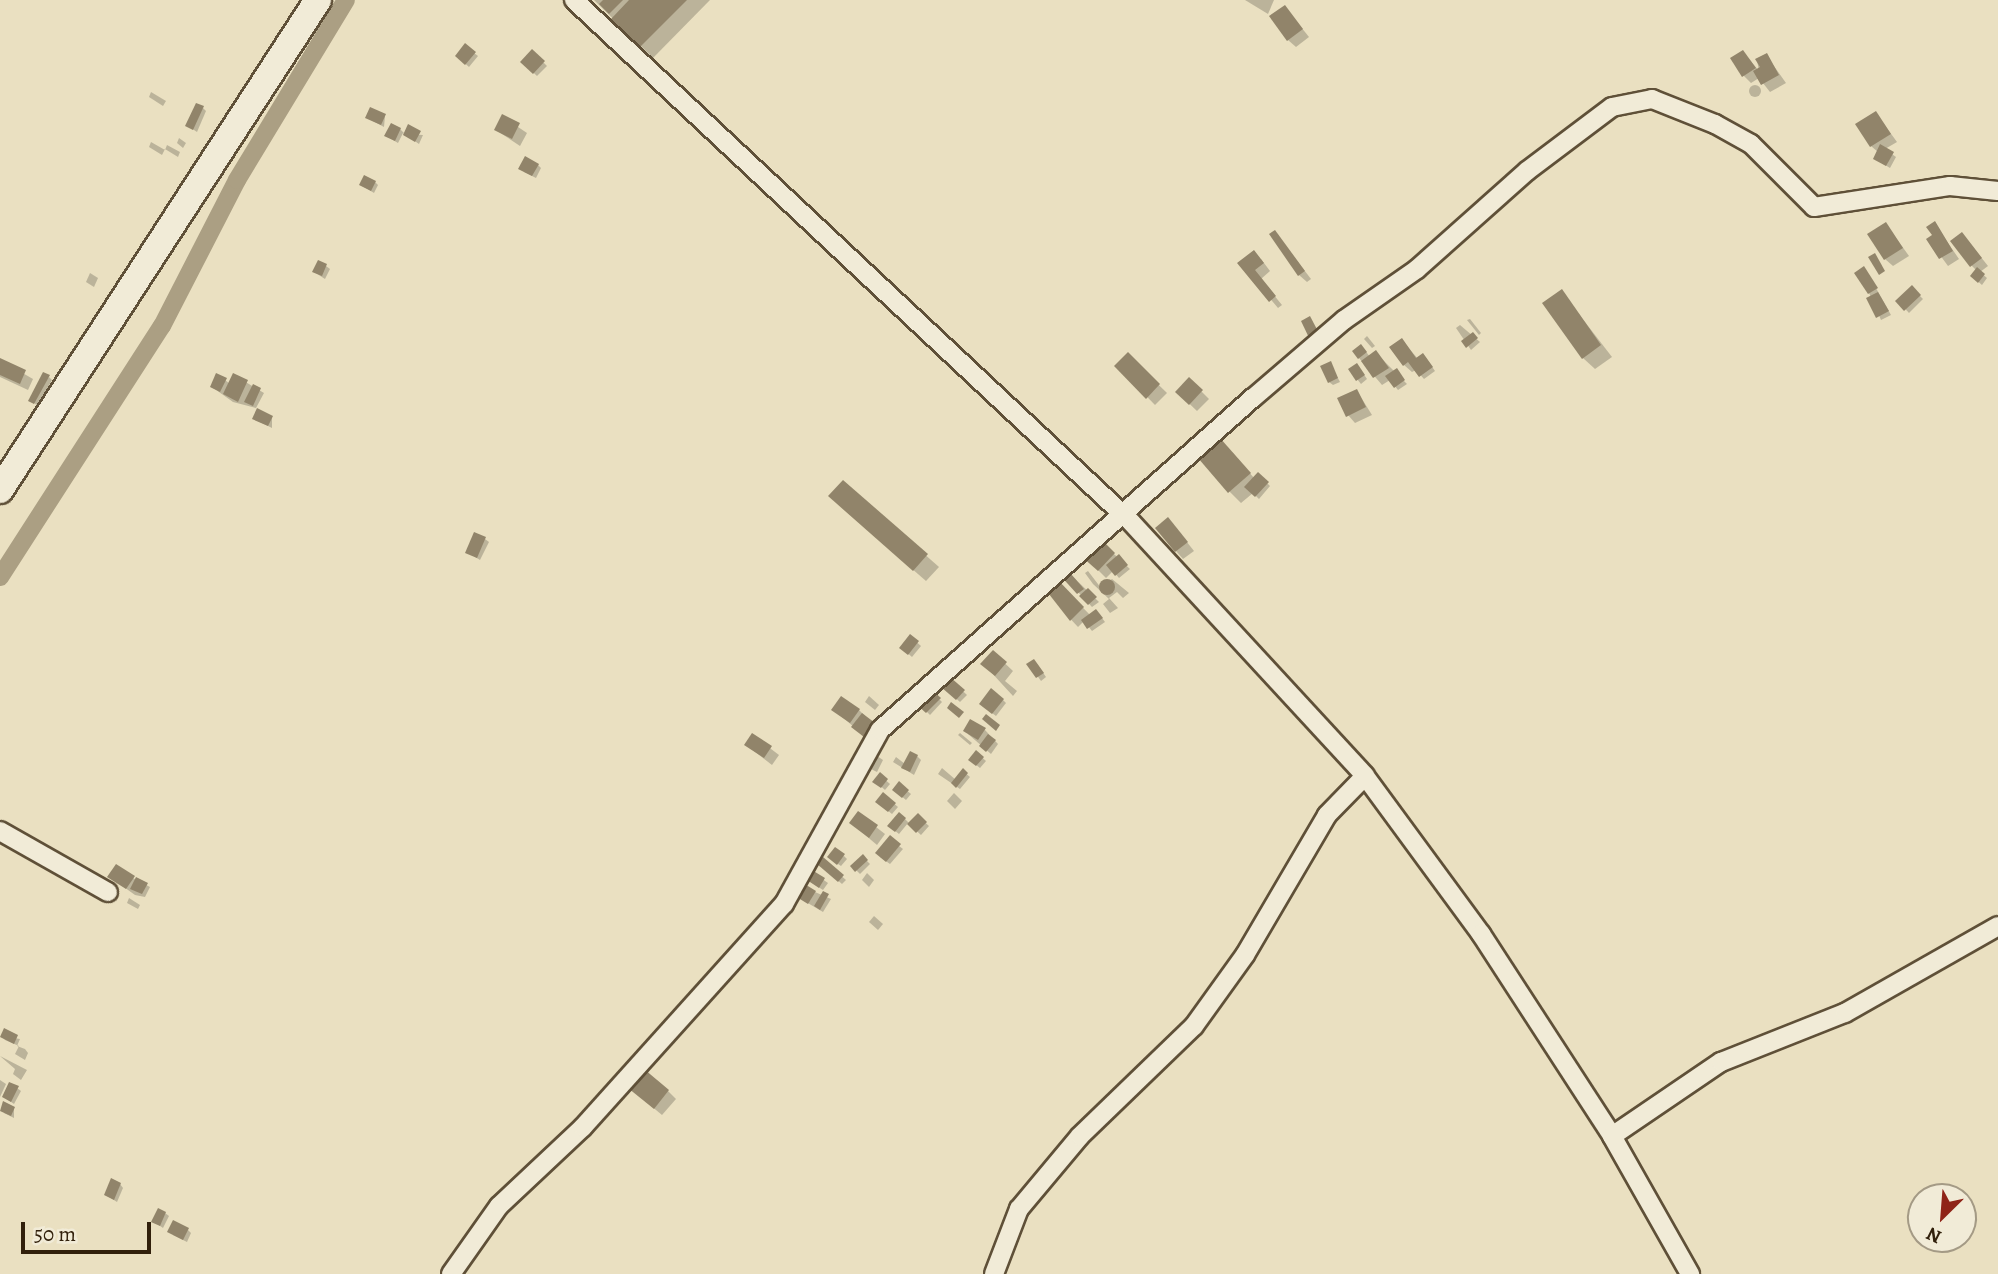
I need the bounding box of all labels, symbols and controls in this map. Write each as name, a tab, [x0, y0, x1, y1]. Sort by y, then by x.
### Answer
north arrow	[1907, 1183, 1977, 1253]
scale bar	[24, 1208, 154, 1252]
text: 50 m	[34, 1220, 76, 1248]
text: N	[1922, 1221, 1946, 1250]

